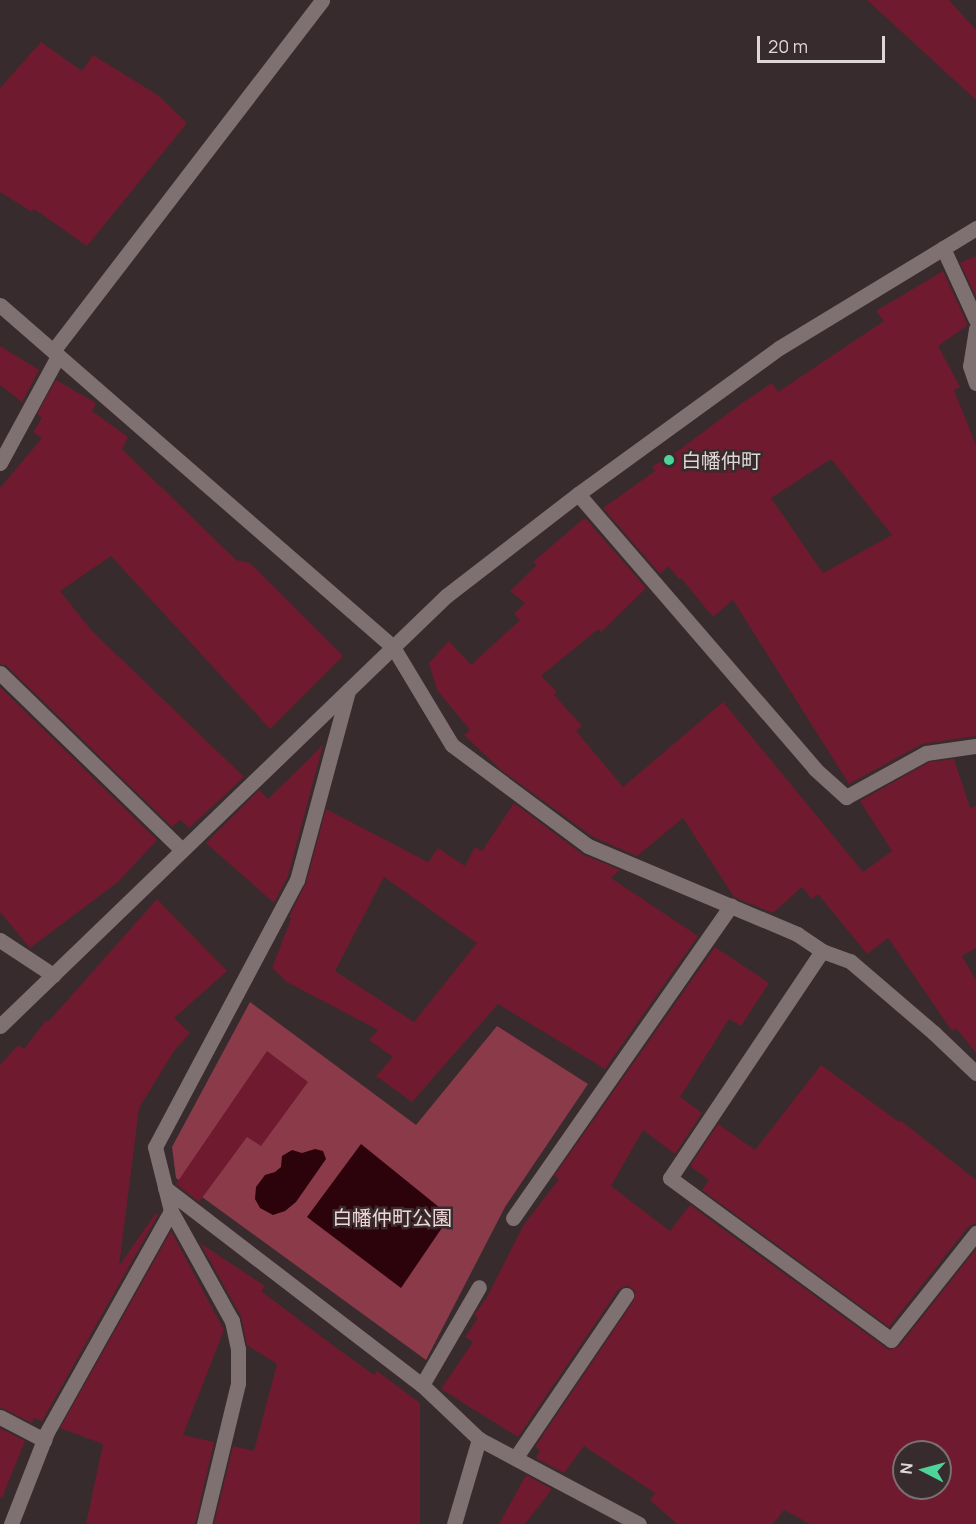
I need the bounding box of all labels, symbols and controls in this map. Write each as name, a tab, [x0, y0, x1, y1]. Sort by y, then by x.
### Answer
scale bar	[760, 24, 888, 62]
text: 20 m	[768, 34, 808, 58]
place label: 白幡仲町	[681, 448, 761, 472]
marker: 白幡仲町	[662, 453, 676, 467]
park label: 白幡仲町公園	[332, 1205, 452, 1229]
north arrow	[892, 1440, 952, 1500]
text: N	[895, 1461, 918, 1475]

